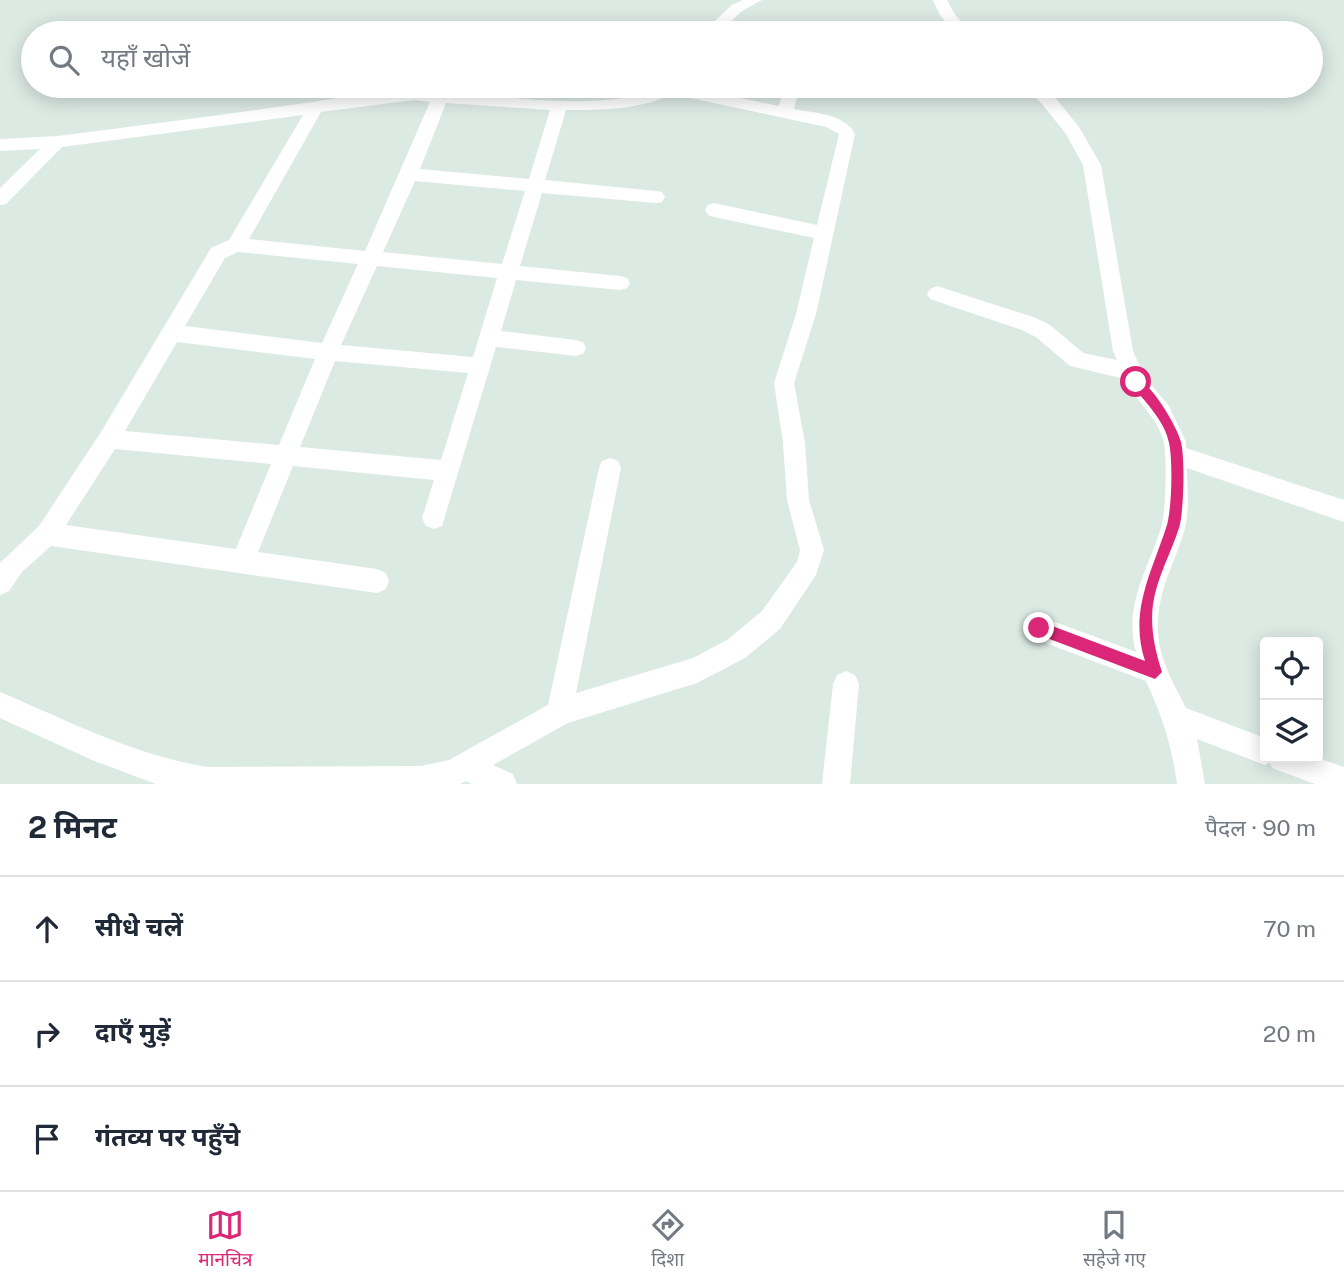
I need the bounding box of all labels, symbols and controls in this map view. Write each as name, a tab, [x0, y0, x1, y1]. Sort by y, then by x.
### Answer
search box	[21, 21, 1323, 98]
icon: search	[45, 41, 83, 79]
text: यहाँ खोजें	[101, 42, 190, 73]
route start	[1120, 366, 1151, 397]
route end	[1023, 612, 1054, 643]
map controls	[1260, 637, 1323, 763]
button: locate	[1260, 637, 1323, 700]
button: layers	[1260, 700, 1323, 763]
text: 2 मिनट	[28, 809, 117, 845]
text: पैदल · 90 m	[1205, 814, 1316, 841]
icon: ahead	[28, 910, 66, 948]
text: सीधे चलें	[95, 911, 183, 942]
text: 70 m	[1263, 915, 1316, 942]
icon: right	[28, 1015, 66, 1053]
text: दाएँ मुड़ें	[95, 1016, 171, 1047]
text: 20 m	[1263, 1020, 1316, 1047]
icon: arrive	[28, 1120, 66, 1158]
text: गंतव्य पर पहुँचे	[95, 1121, 240, 1152]
tab: मानचित्र	[198, 1206, 252, 1274]
tab: दिशा	[649, 1206, 687, 1274]
tab: सहेजे गए	[1083, 1206, 1146, 1274]

